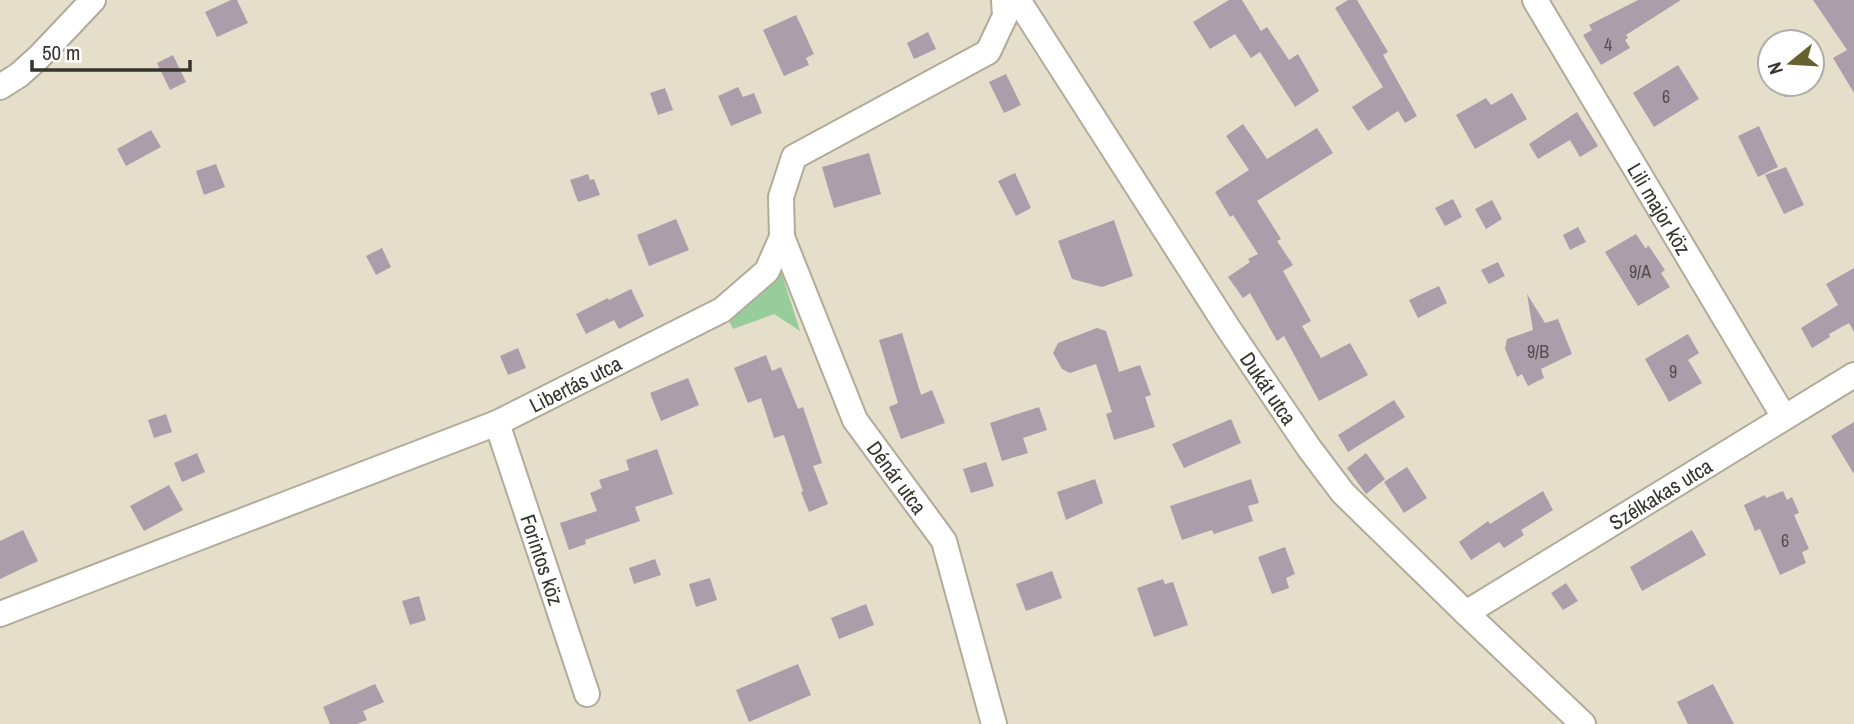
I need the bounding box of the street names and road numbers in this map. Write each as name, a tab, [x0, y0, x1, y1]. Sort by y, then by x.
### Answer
street label: Lili major köz	[1621, 157, 1698, 260]
street label: Dukát utca	[1234, 346, 1304, 431]
street label: Libertás utca	[524, 348, 627, 419]
street label: Dénár utca	[860, 435, 934, 520]
street label: Szélkakas utca	[1603, 451, 1718, 536]
street label: Forintos köz	[514, 510, 571, 609]

